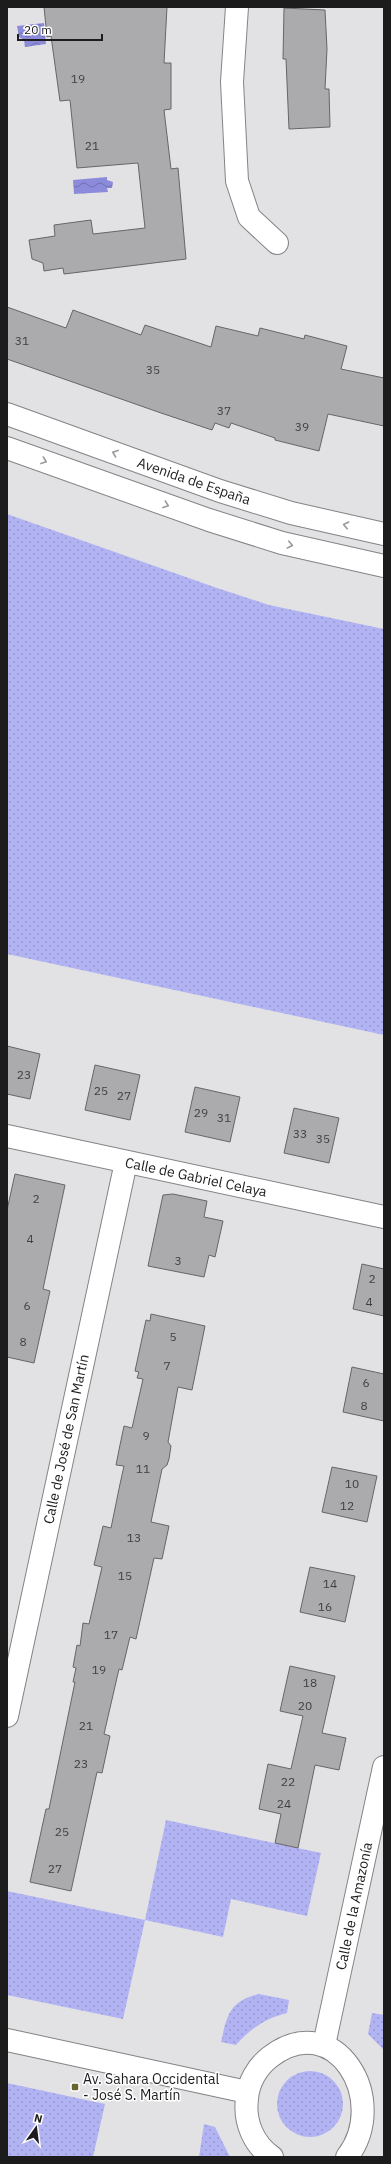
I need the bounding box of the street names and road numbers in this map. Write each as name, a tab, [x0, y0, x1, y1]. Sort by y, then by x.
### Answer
street label: Avenida de España	[135, 453, 254, 509]
street label: Calle de Gabriel Celaya	[123, 1153, 269, 1201]
street label: Calle de José de San Martín	[39, 1353, 93, 1525]
street label: Calle de la Amazonía	[332, 1840, 376, 1972]

